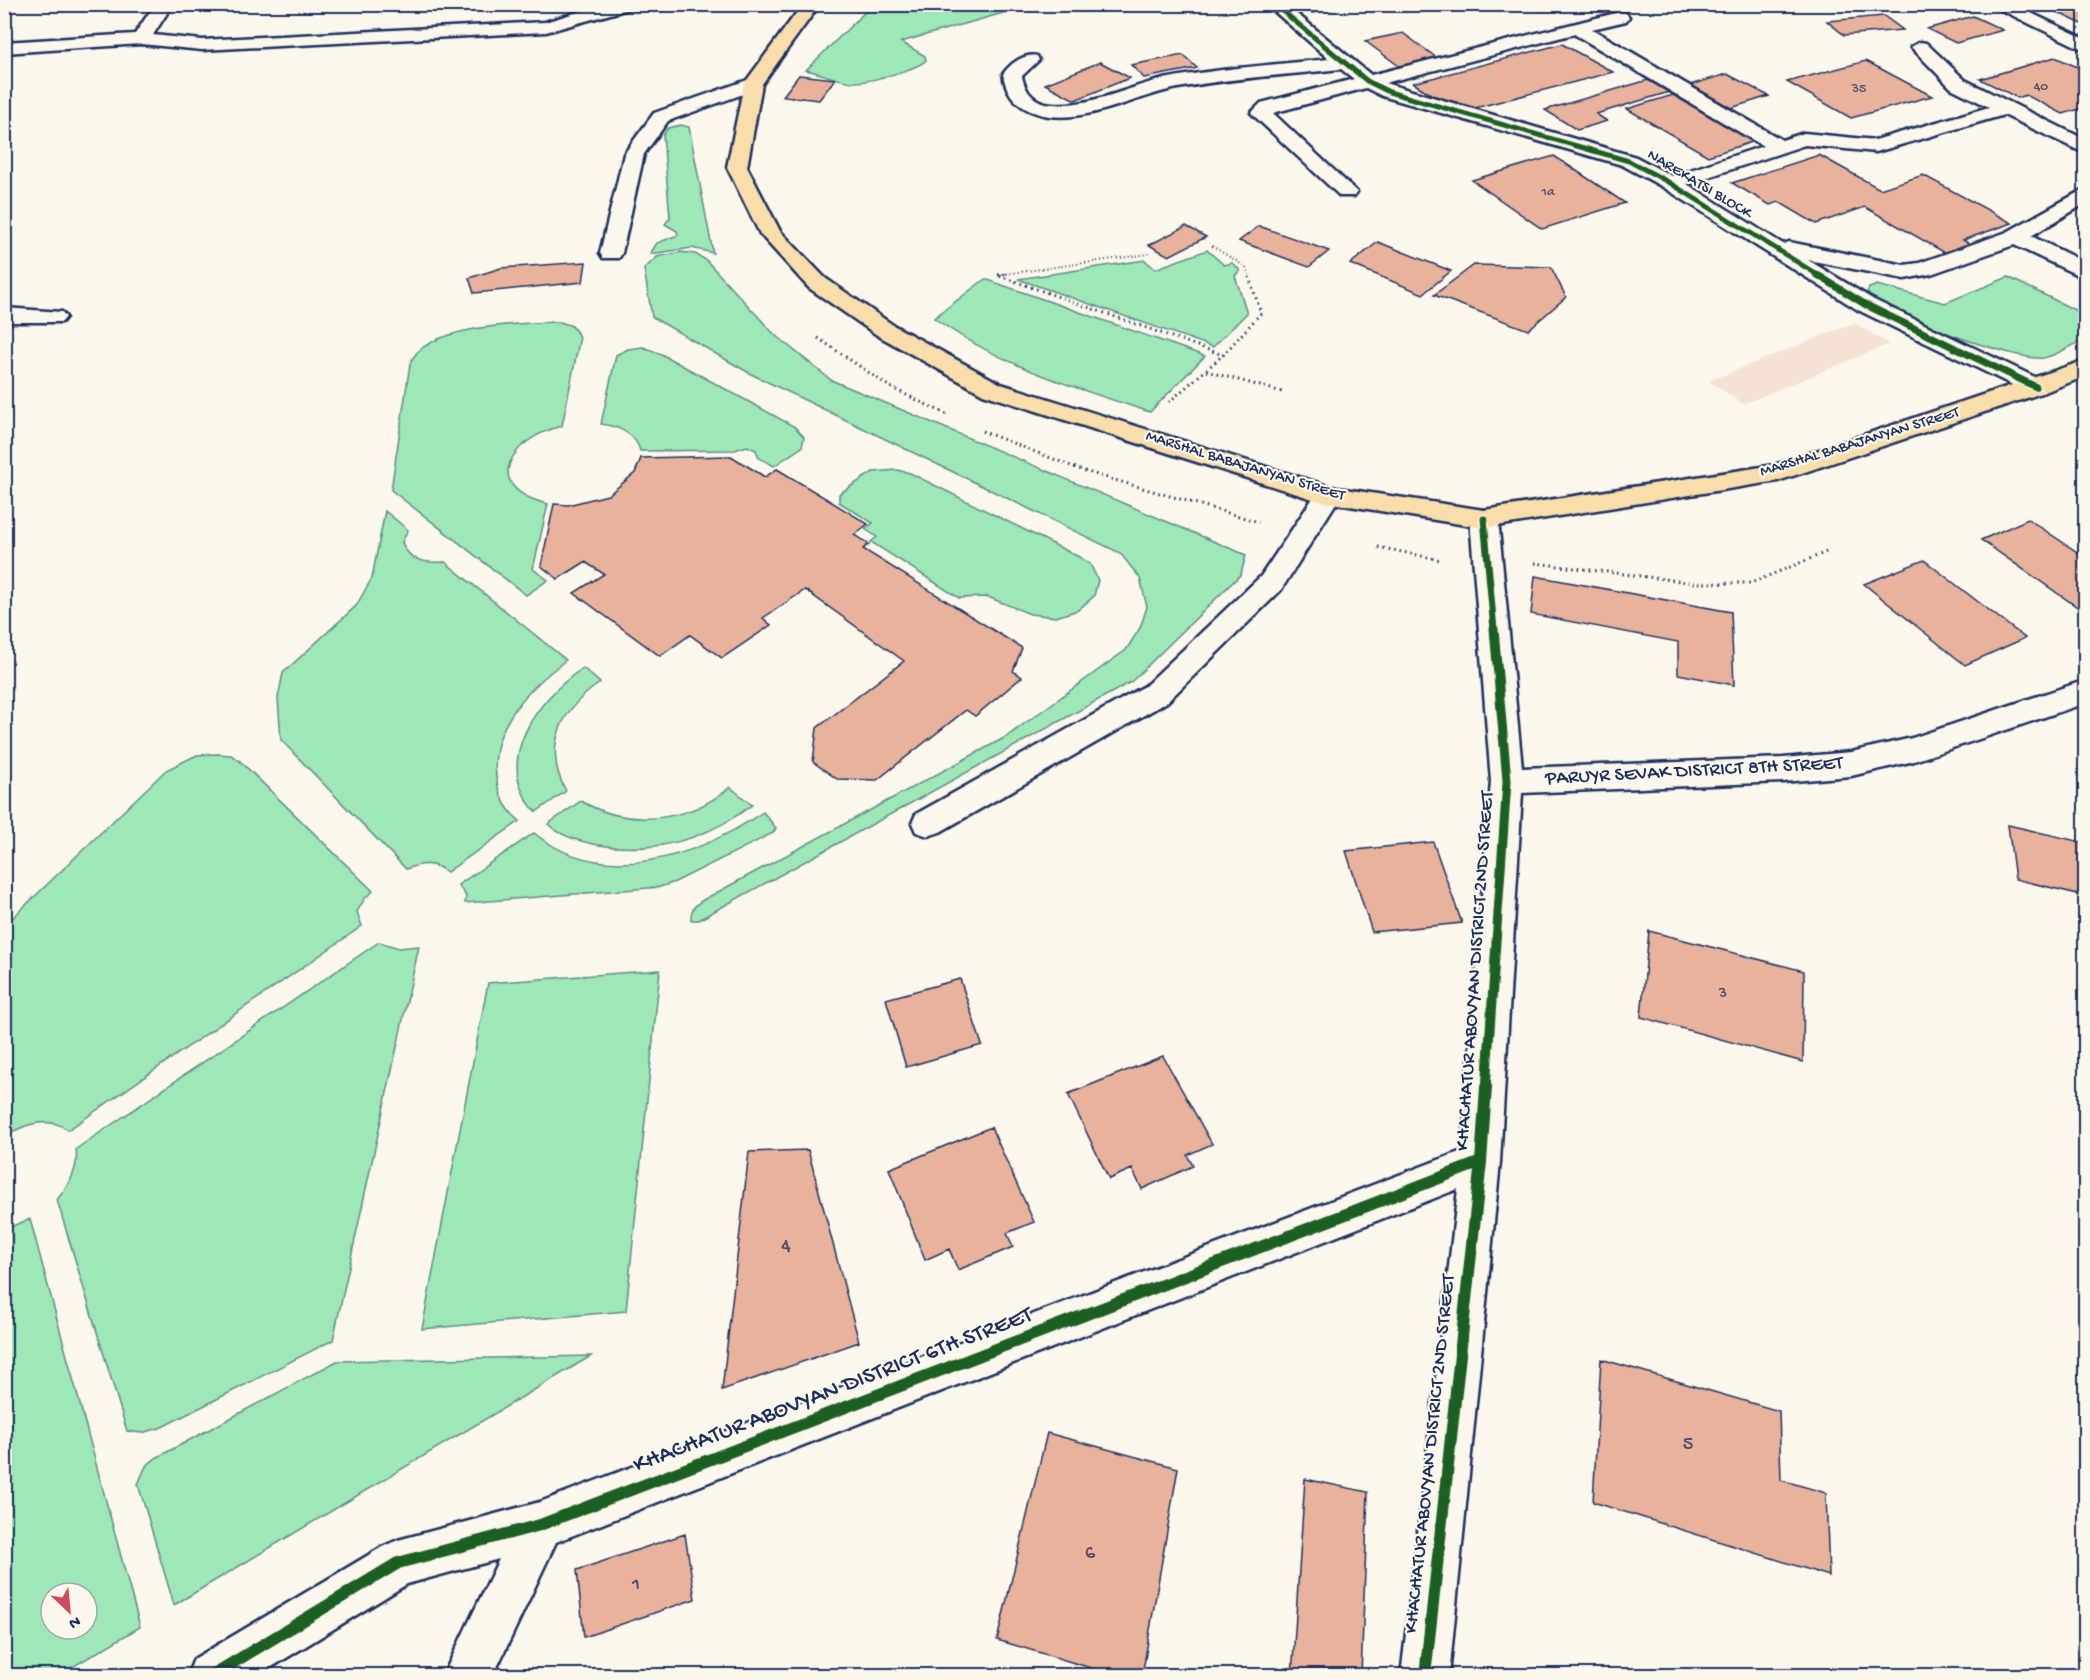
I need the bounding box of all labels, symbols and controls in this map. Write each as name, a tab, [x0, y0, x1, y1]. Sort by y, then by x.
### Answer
house number: 40	[2034, 79, 2048, 96]
house number: 35	[1851, 81, 1866, 98]
street label: NAREKATSI BLOCK	[1643, 146, 1757, 225]
house number: 1a	[1540, 184, 1556, 201]
street label: MARSHAL BABAJANYAN STREET	[1758, 403, 1963, 482]
street label: MARSHAL BABAJANYAN STREET	[1143, 428, 1348, 507]
street label: PARUYR SEVAK DISTRICT 8TH STREET	[1544, 753, 1845, 791]
street label: KHACHATUR ABOVYAN DISTRICT 2ND STREET	[1452, 789, 1500, 1152]
house number: 3	[1718, 985, 1727, 1004]
house number: 4	[781, 1236, 791, 1259]
street label: KHACHATUR ABOVYAN DISTRICT 2ND STREET	[1401, 1272, 1461, 1635]
street label: KHACHATUR ABOVYAN DISTRICT 6TH STREET	[629, 1301, 1038, 1481]
house number: 5	[1683, 1434, 1693, 1457]
house number: 6	[1085, 1543, 1096, 1566]
house number: 1	[631, 1574, 640, 1597]
north arrow	[39, 1581, 99, 1641]
text: N	[65, 1611, 83, 1632]

